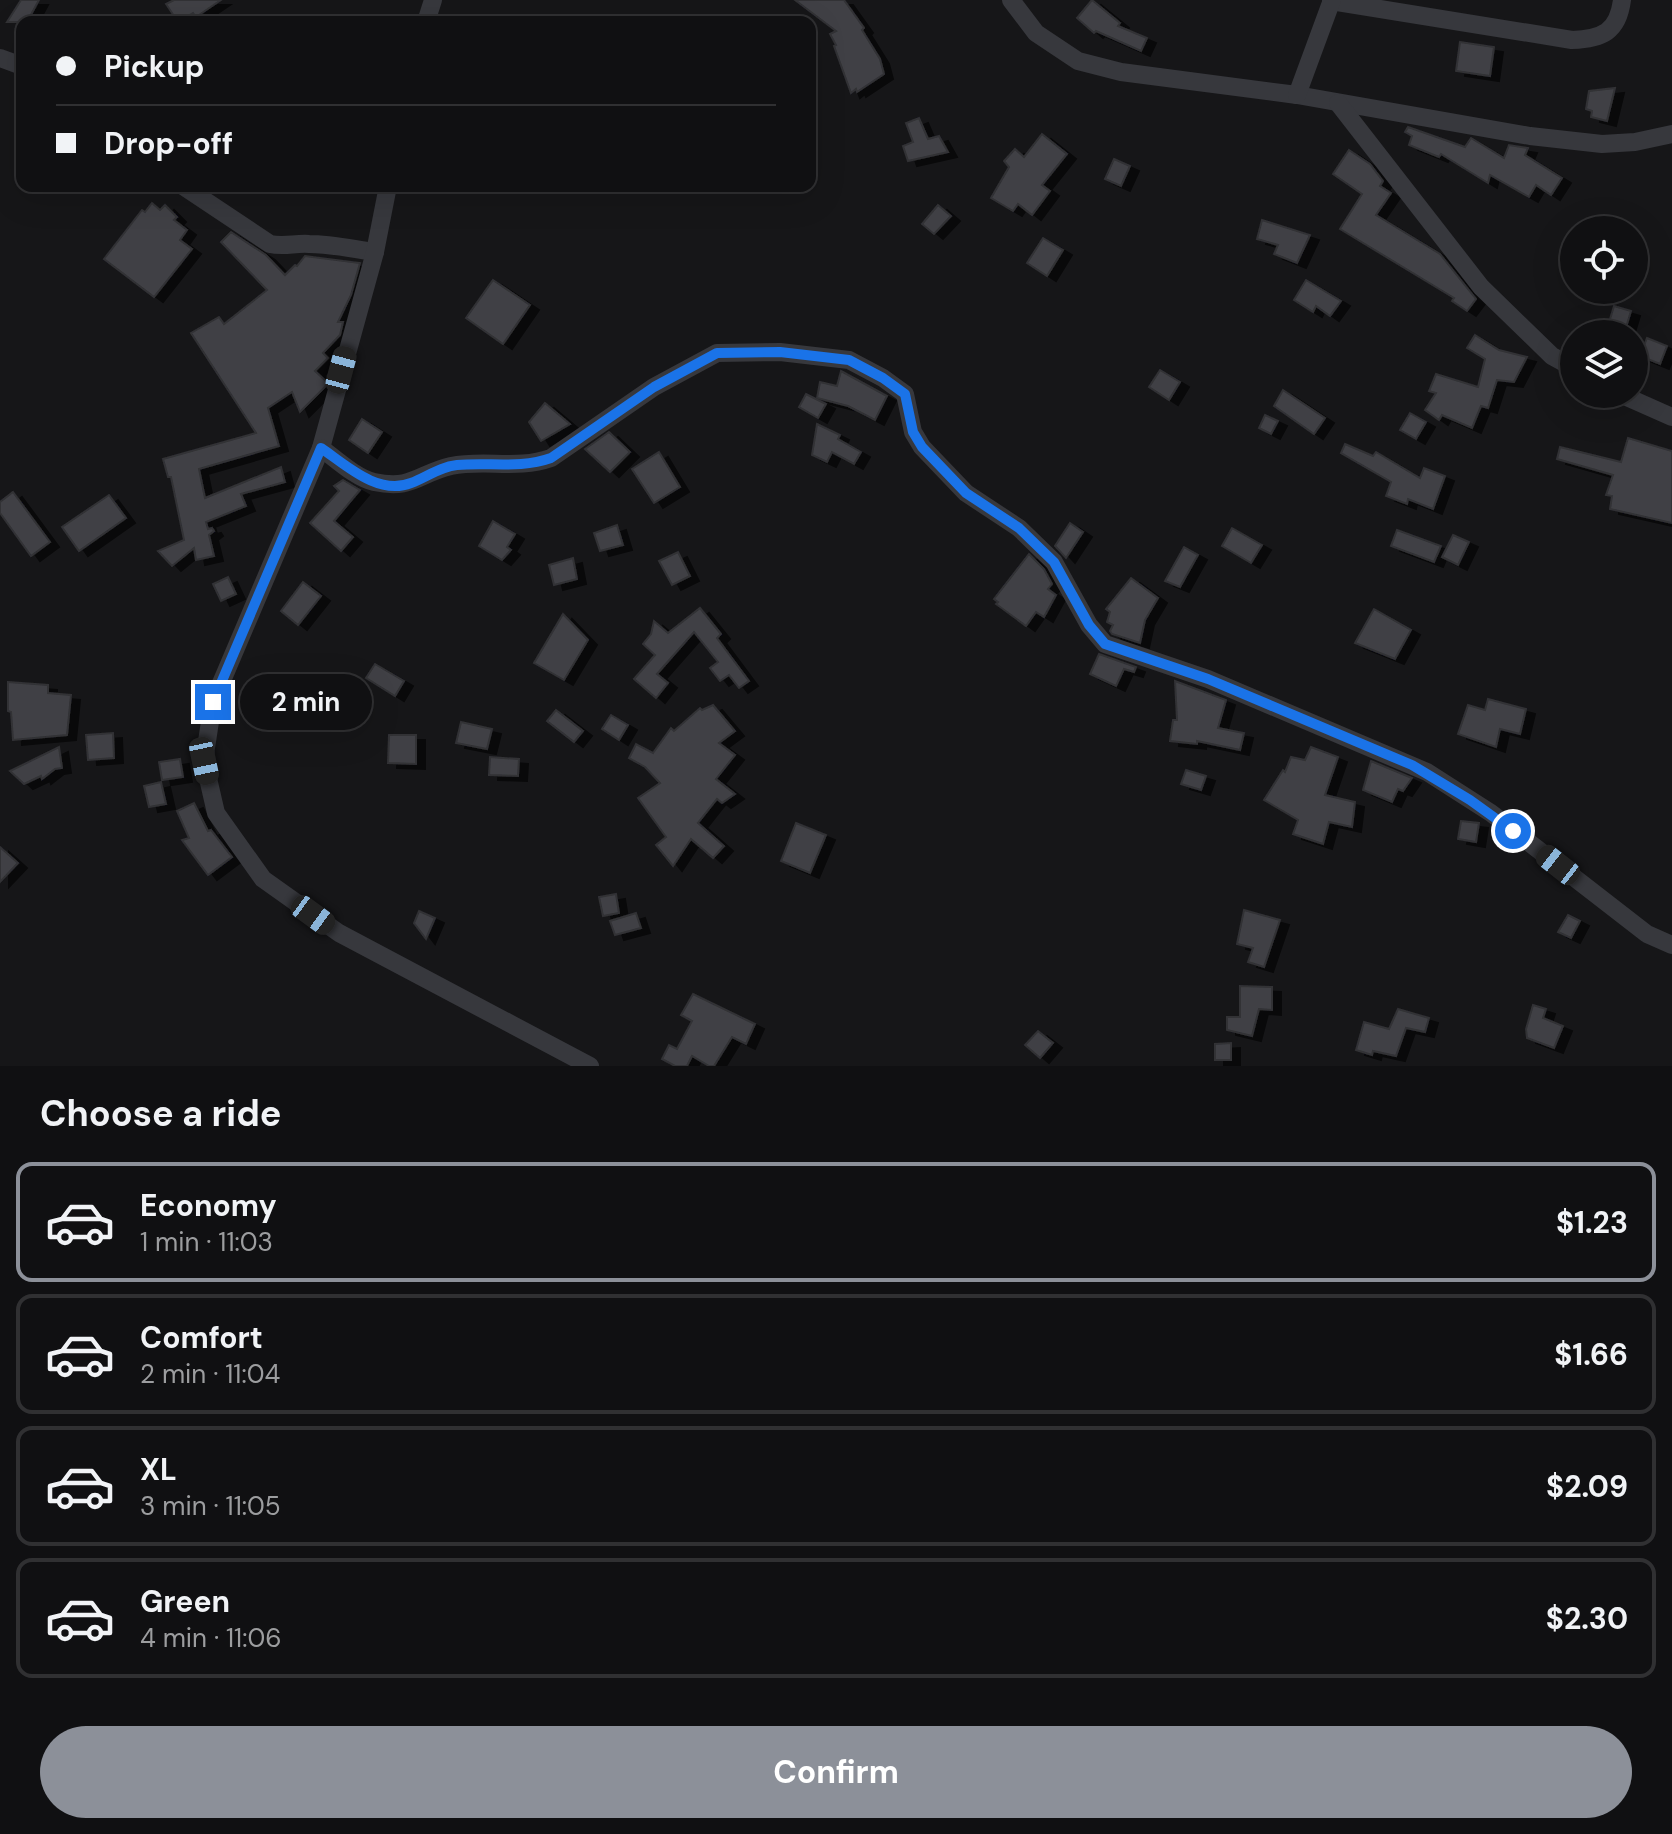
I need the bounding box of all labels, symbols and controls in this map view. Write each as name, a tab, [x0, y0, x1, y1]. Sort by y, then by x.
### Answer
text: Pickup	[104, 47, 204, 86]
text: Drop-off	[104, 124, 233, 163]
map controls	[1560, 216, 1648, 408]
button: locate	[1560, 216, 1648, 304]
button: layers	[1560, 320, 1648, 408]
car	[323, 344, 359, 396]
callout: 2 min	[241, 674, 373, 730]
route end	[195, 684, 231, 720]
text: 2 min	[272, 685, 340, 719]
car	[187, 735, 221, 787]
route start	[1495, 813, 1531, 849]
car	[1532, 841, 1584, 889]
car	[287, 891, 339, 939]
text: Choose a ride	[40, 1090, 281, 1137]
icon: car	[44, 1186, 116, 1258]
text: Economy	[140, 1186, 277, 1225]
text: $1.23	[1556, 1203, 1628, 1242]
text: 1 min · 11:03	[140, 1225, 273, 1259]
icon: car	[44, 1318, 116, 1390]
text: Comfort	[140, 1318, 263, 1357]
text: $1.66	[1554, 1335, 1628, 1374]
text: 2 min · 11:04	[140, 1357, 280, 1391]
icon: car	[44, 1450, 116, 1522]
text: XL	[140, 1450, 177, 1489]
text: $2.09	[1546, 1467, 1628, 1506]
text: 3 min · 11:05	[140, 1489, 281, 1523]
icon: car	[44, 1582, 116, 1654]
text: Green	[140, 1582, 230, 1621]
text: $2.30	[1546, 1599, 1628, 1638]
text: 4 min · 11:06	[140, 1621, 282, 1655]
button: Confirm	[40, 1726, 1632, 1818]

